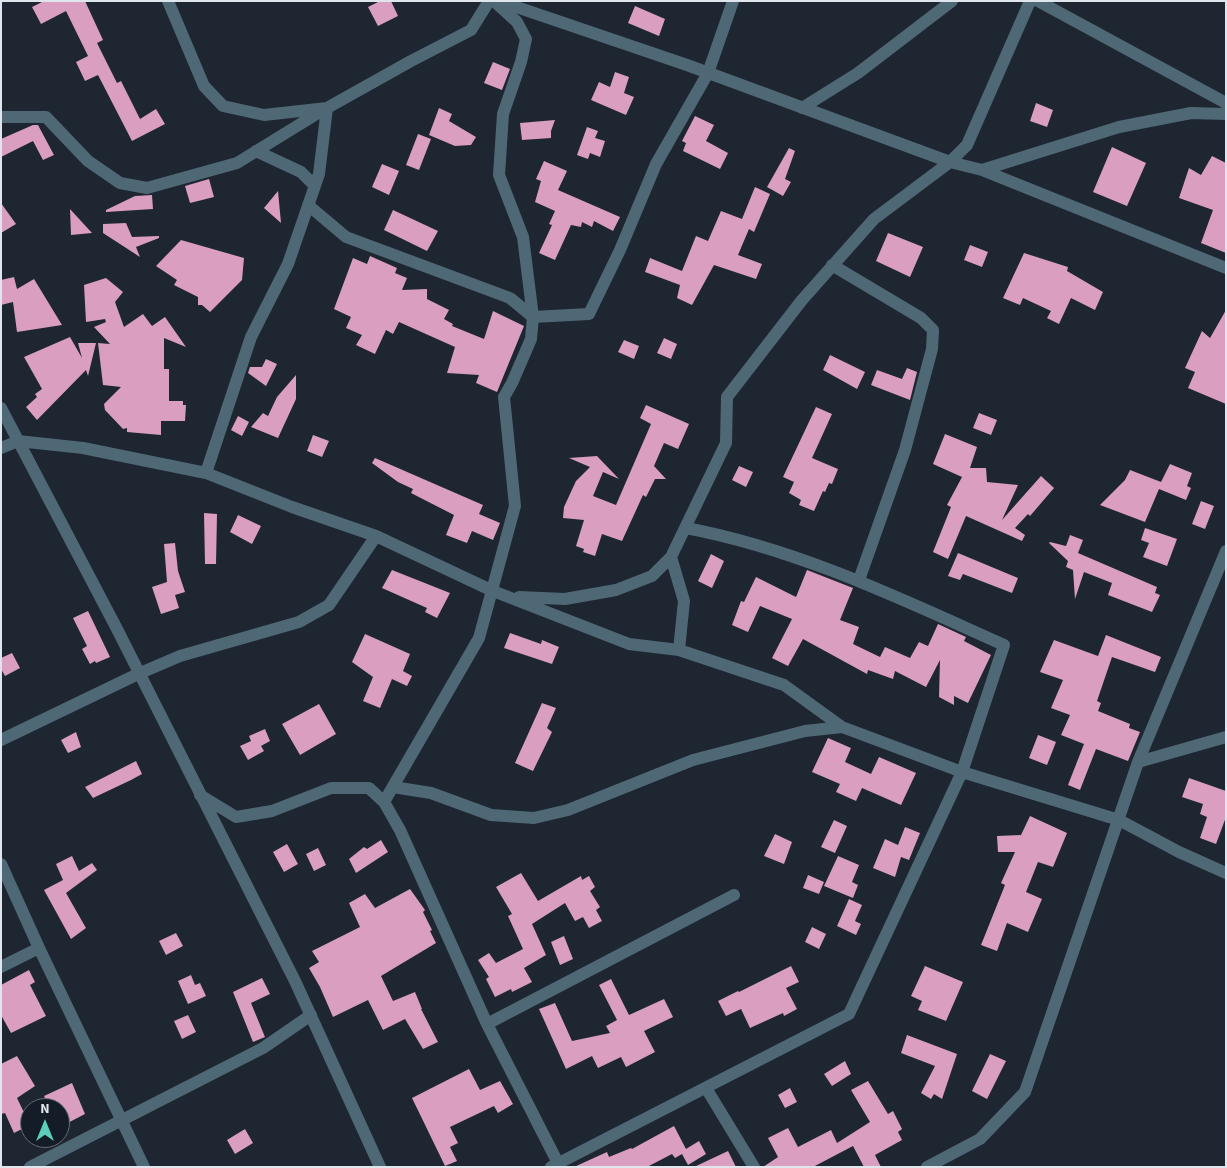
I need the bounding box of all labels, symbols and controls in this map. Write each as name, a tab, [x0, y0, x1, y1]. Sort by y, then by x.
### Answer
north arrow	[20, 1098, 70, 1148]
text: N	[40, 1099, 50, 1119]

